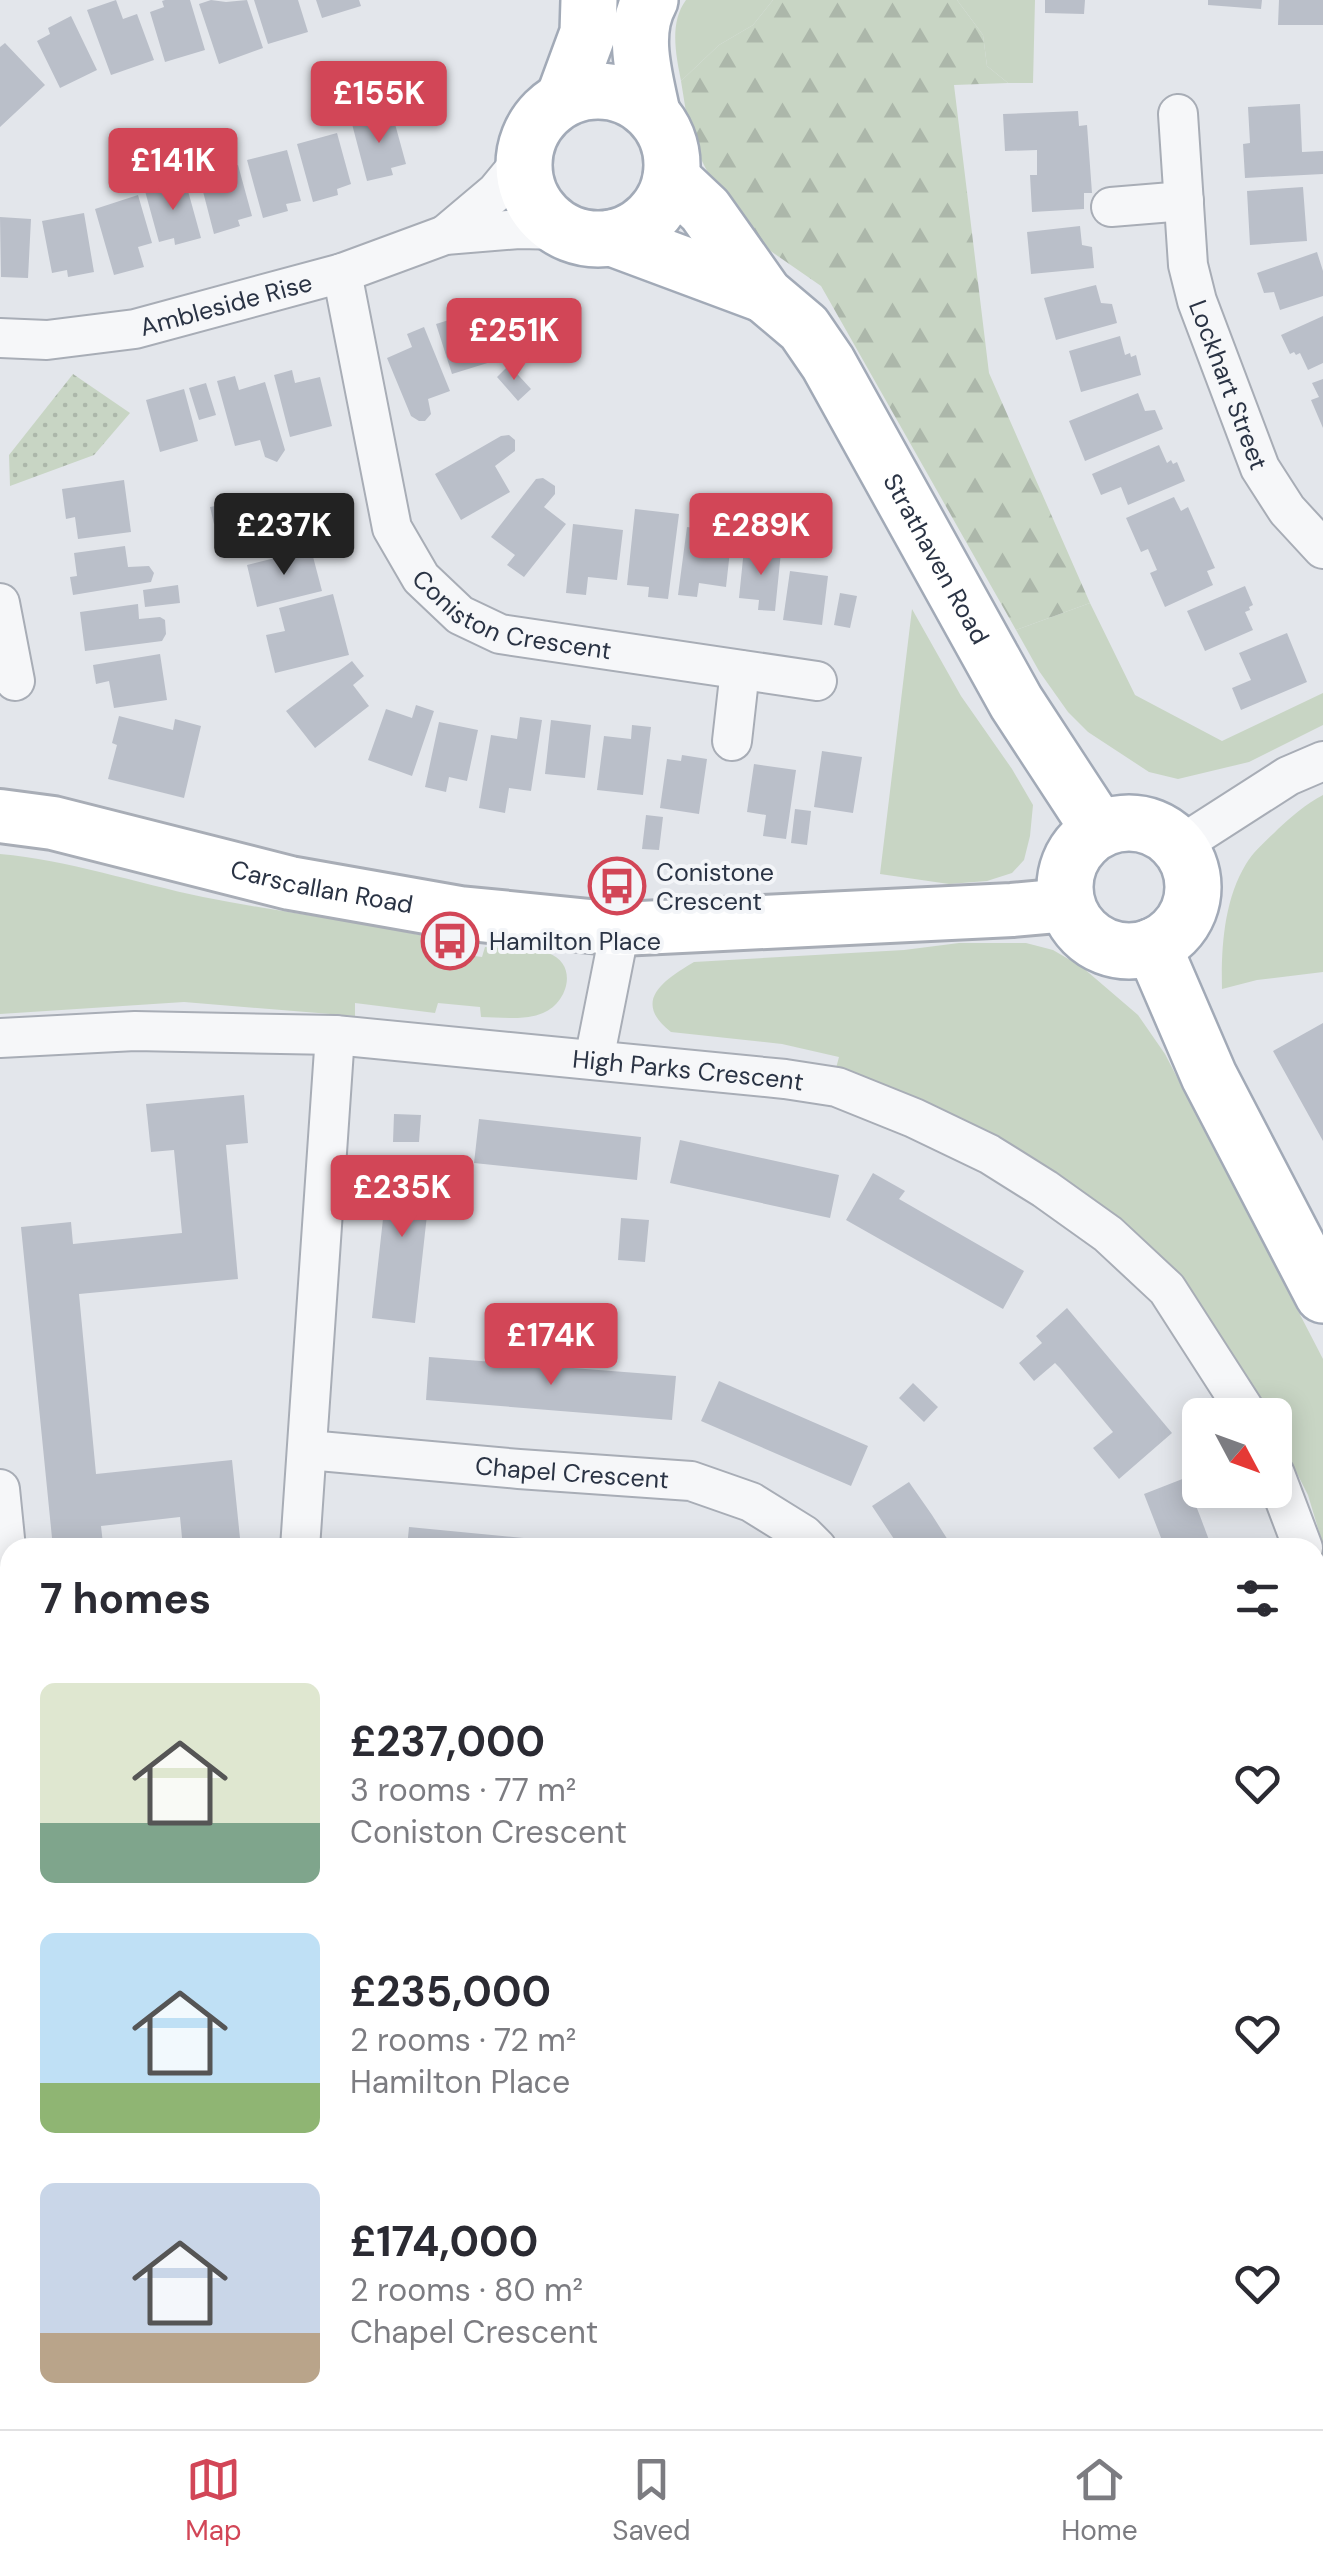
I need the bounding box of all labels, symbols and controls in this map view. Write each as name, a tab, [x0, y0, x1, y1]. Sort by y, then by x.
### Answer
pin: £155K	[309, 61, 449, 146]
text: £155K	[333, 72, 425, 114]
pin: £141K	[103, 128, 243, 213]
text: £141K	[130, 139, 216, 181]
street label: Ambleside Rise	[136, 266, 316, 344]
street label: Lockhart Street	[1181, 295, 1275, 475]
pin: £251K	[444, 298, 584, 383]
text: £251K	[469, 309, 559, 351]
street label: Strathaven Road	[876, 468, 997, 650]
pin: £237K	[214, 493, 354, 578]
pin: £289K	[691, 493, 831, 578]
text: £237K	[236, 504, 332, 546]
text: £289K	[711, 504, 811, 546]
street label: Coniston Crescent	[405, 562, 614, 667]
street label: Carscallan Road	[227, 853, 416, 921]
bus stop icon: Conistone Crescent	[587, 856, 647, 916]
place label: Conistone Crescent	[656, 856, 774, 918]
bus stop icon: Hamilton Place	[420, 911, 480, 971]
place label: Hamilton Place	[489, 925, 661, 958]
street label: High Parks Crescent	[571, 1042, 806, 1099]
pin: £235K	[332, 1155, 472, 1240]
text: £235K	[353, 1166, 451, 1208]
pin: £174K	[481, 1303, 621, 1388]
text: £174K	[507, 1314, 595, 1356]
north arrow	[1182, 1398, 1292, 1508]
map controls	[1182, 1398, 1292, 1508]
street label: Chapel Crescent	[474, 1449, 670, 1496]
text: 7 homes	[40, 1571, 211, 1626]
icon: filters	[1230, 1571, 1285, 1626]
text: £237,000	[350, 1714, 545, 1769]
icon: home	[120, 1723, 240, 1843]
icon: heart	[1230, 1756, 1285, 1811]
text: 3 rooms · 77 m²	[350, 1769, 576, 1811]
text: Coniston Crescent	[350, 1811, 627, 1853]
text: £235,000	[350, 1964, 551, 2019]
icon: home	[120, 1973, 240, 2093]
icon: heart	[1230, 2006, 1285, 2061]
text: 2 rooms · 72 m²	[350, 2019, 576, 2061]
text: Hamilton Place	[350, 2061, 570, 2103]
text: £174,000	[350, 2214, 538, 2269]
icon: home	[120, 2223, 240, 2343]
icon: heart	[1230, 2256, 1285, 2311]
text: 2 rooms · 80 m²	[350, 2269, 583, 2311]
text: Chapel Crescent	[350, 2311, 598, 2353]
tab: Map	[185, 2452, 242, 2549]
tab: Saved	[612, 2452, 691, 2549]
tab: Home	[1061, 2452, 1138, 2549]

